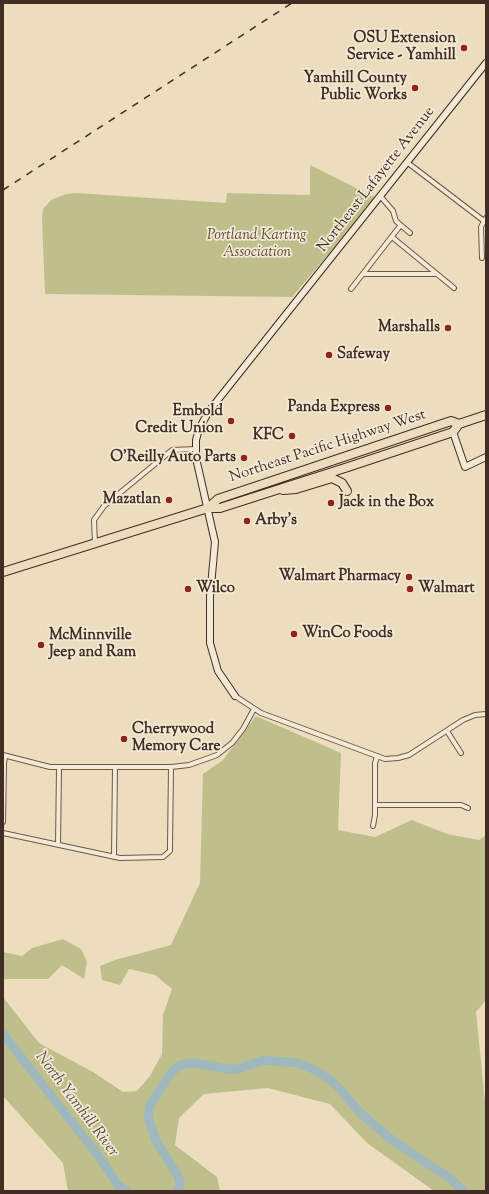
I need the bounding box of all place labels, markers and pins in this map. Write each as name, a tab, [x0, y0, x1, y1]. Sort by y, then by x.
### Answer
place label: OSU Extension Service - Yamhill	[347, 30, 456, 65]
marker: OSU Extension Service - Yamhill	[459, 43, 469, 53]
place label: Yamhill County Public Works	[304, 70, 407, 105]
marker: Yamhill County Public Works	[410, 83, 420, 93]
place label: Marshalls	[378, 319, 440, 337]
marker: Marshalls	[443, 323, 453, 333]
place label: Safeway	[337, 346, 390, 364]
marker: Safeway	[324, 350, 334, 360]
place label: Panda Express	[288, 399, 380, 417]
place label: Embold Credit Union	[135, 403, 223, 438]
marker: Panda Express	[383, 403, 393, 413]
marker: Embold Credit Union	[226, 416, 236, 426]
place label: KFC	[253, 427, 284, 445]
marker: KFC	[287, 431, 297, 441]
place label: O'Reilly Auto Parts	[110, 449, 236, 467]
marker: O'Reilly Auto Parts	[239, 453, 249, 463]
place label: Mazatlan	[103, 491, 161, 509]
place label: Jack in the Box	[339, 494, 434, 512]
marker: Mazatlan	[164, 495, 174, 505]
marker: Jack in the Box	[326, 498, 336, 508]
place label: Arby's	[255, 512, 297, 530]
marker: Arby's	[242, 516, 252, 526]
place label: Walmart Pharmacy	[279, 568, 401, 586]
marker: Walmart Pharmacy	[404, 572, 414, 582]
place label: Wilco	[196, 580, 235, 598]
place label: Walmart	[418, 580, 475, 598]
marker: Wilco	[183, 584, 193, 594]
marker: Walmart	[405, 584, 415, 594]
place label: WinCo Foods	[302, 625, 393, 643]
place label: McMinnville Jeep and Ram	[49, 627, 136, 662]
marker: WinCo Foods	[289, 629, 299, 639]
marker: McMinnville Jeep and Ram	[36, 640, 46, 650]
place label: Cherrywood Memory Care	[132, 721, 220, 756]
marker: Cherrywood Memory Care	[119, 734, 129, 744]

